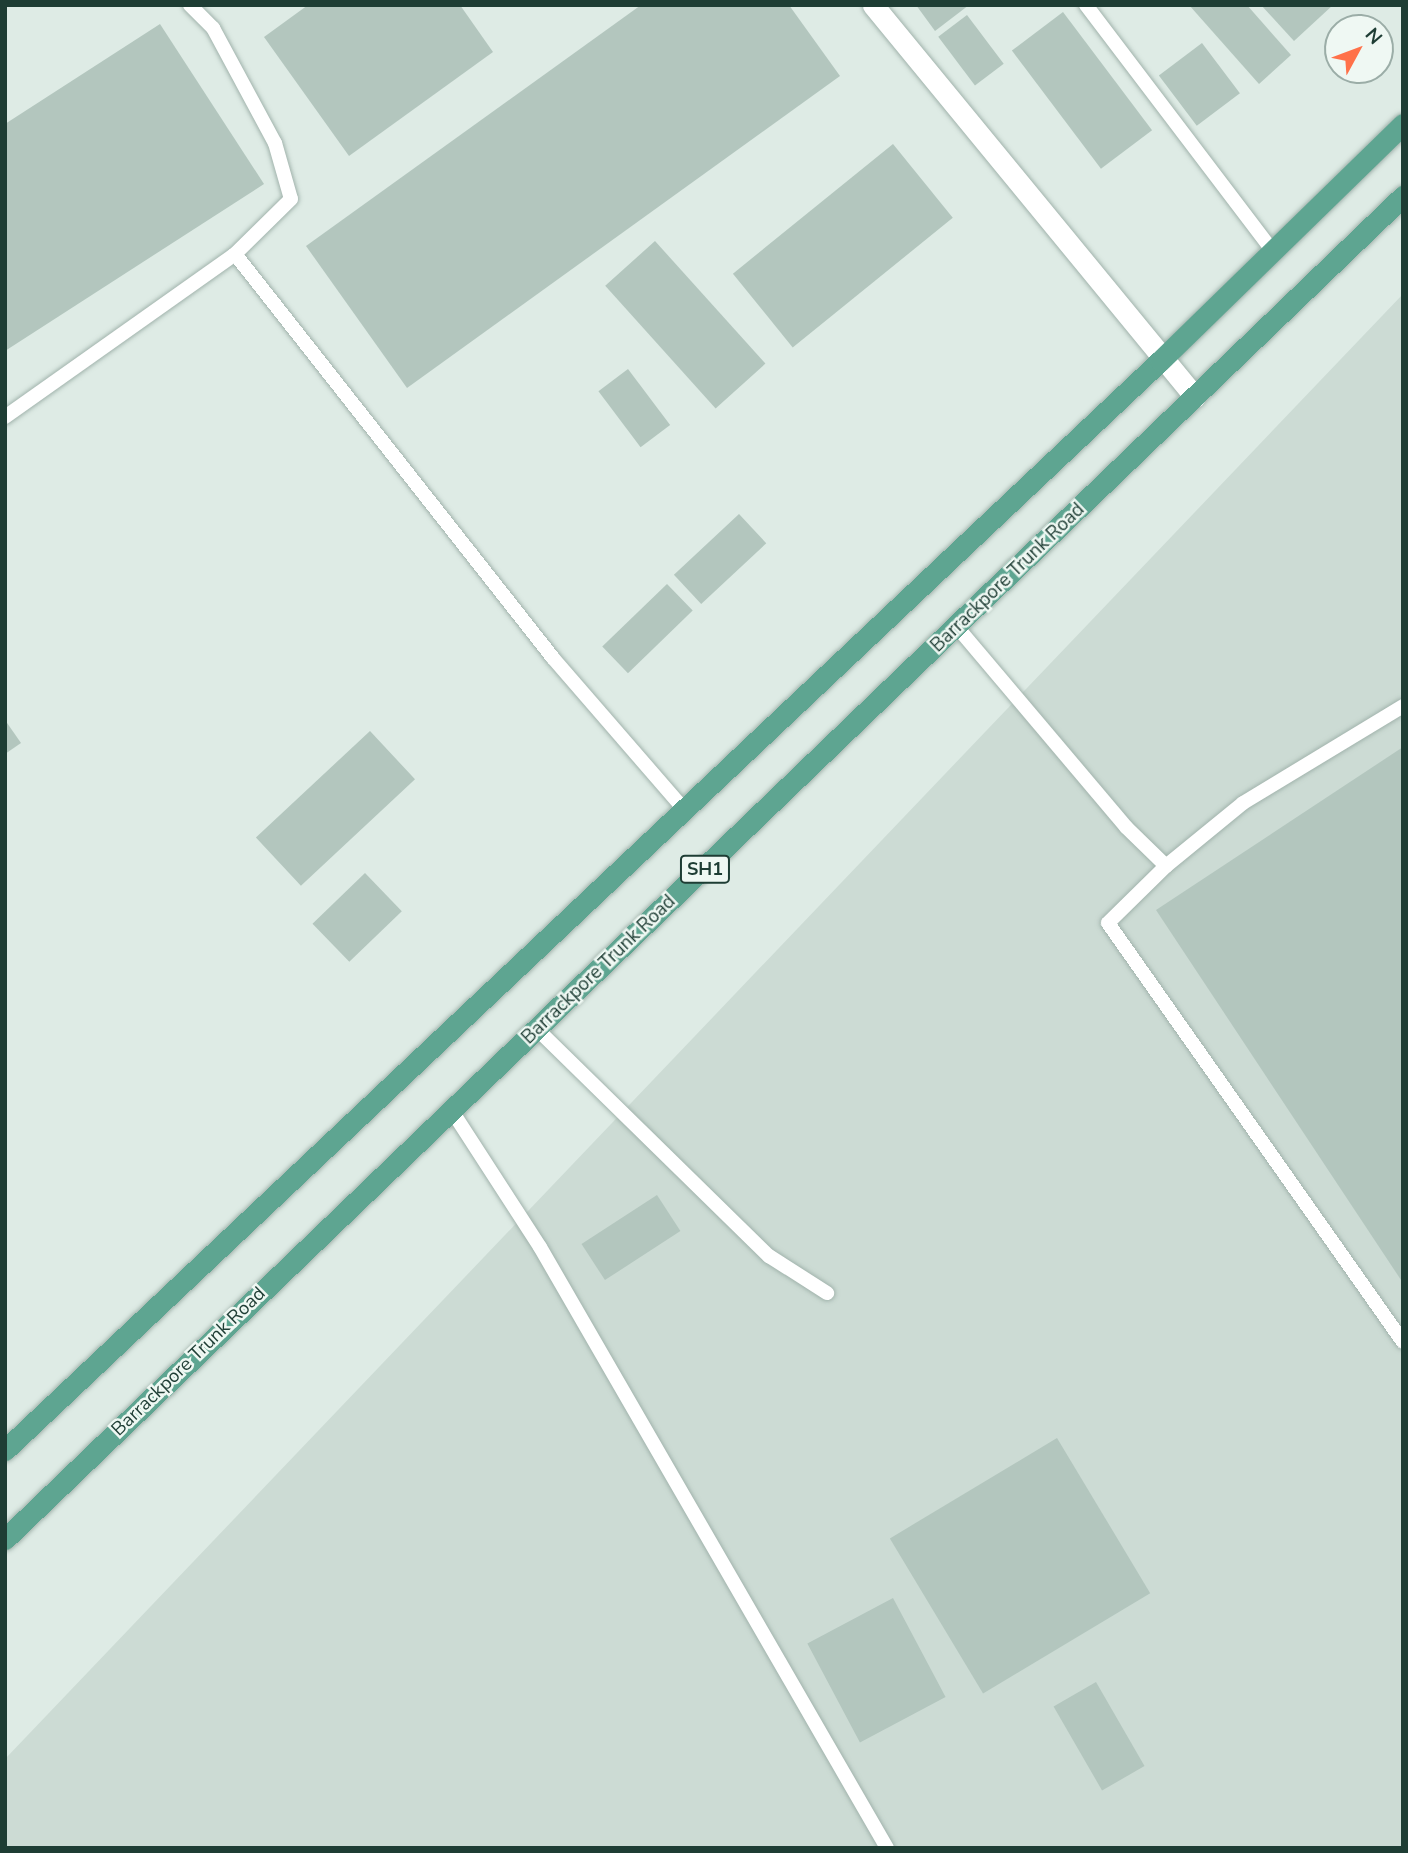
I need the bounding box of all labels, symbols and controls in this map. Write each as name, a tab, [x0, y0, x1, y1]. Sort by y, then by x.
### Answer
north arrow	[1324, 14, 1394, 84]
text: N	[1359, 23, 1388, 50]
street label: Barrackpore Trunk Road	[926, 499, 1090, 657]
road number: SH1	[679, 854, 731, 884]
street label: Barrackpore Trunk Road	[517, 891, 681, 1049]
street label: Barrackpore Trunk Road	[107, 1283, 271, 1441]

